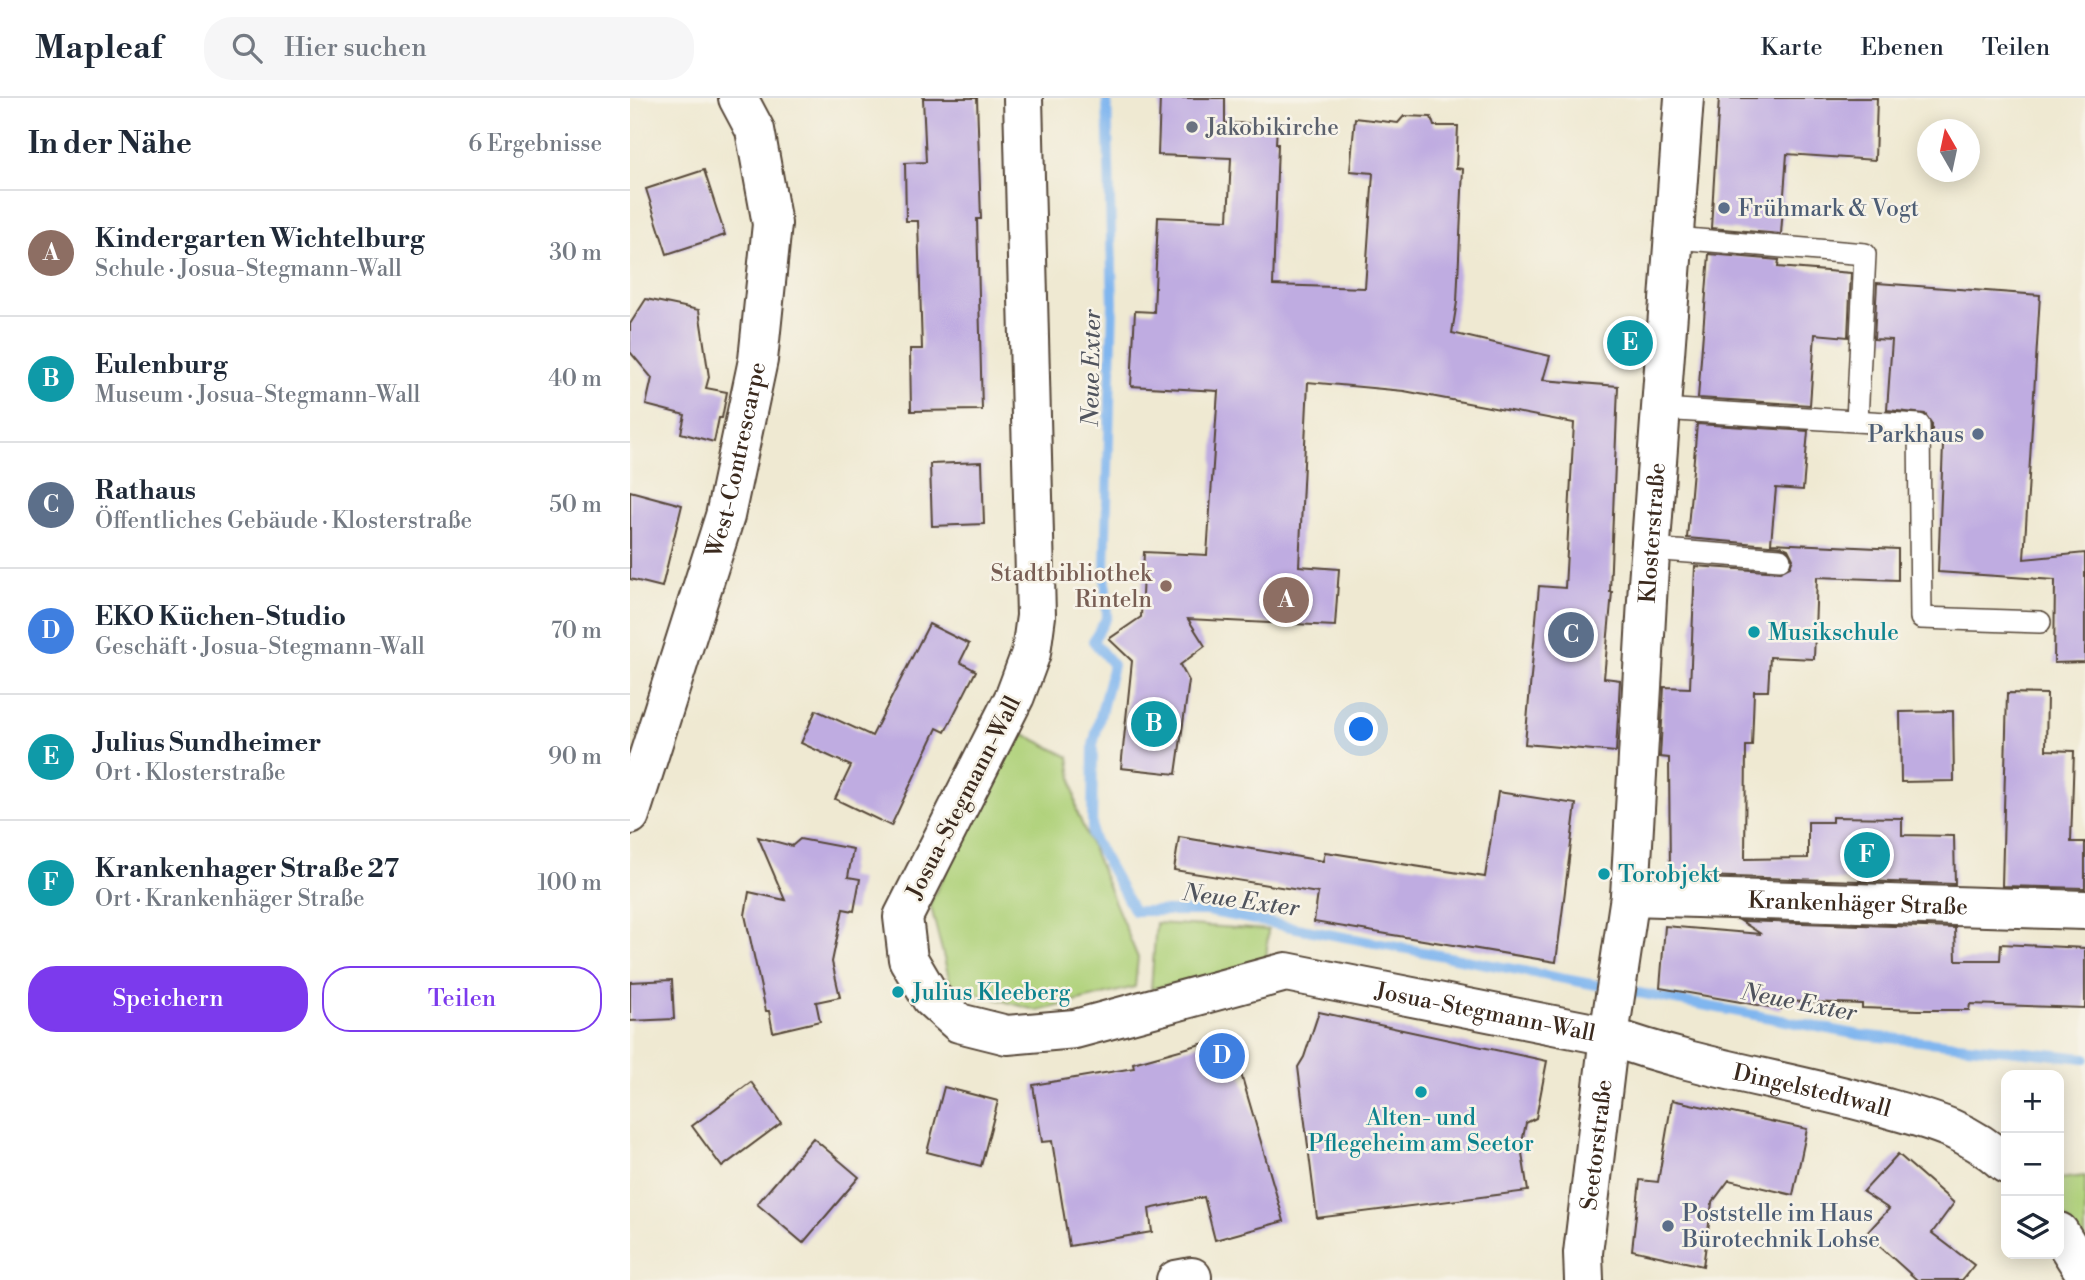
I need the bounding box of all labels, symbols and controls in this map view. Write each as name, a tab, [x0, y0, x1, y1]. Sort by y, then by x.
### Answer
search box	[204, 17, 694, 80]
text: Mapleaf	[35, 28, 162, 69]
icon: search	[228, 29, 266, 67]
text: Hier suchen	[284, 32, 427, 64]
text: Karte	[1761, 33, 1823, 63]
text: Ebenen	[1861, 33, 1944, 63]
text: Teilen	[1982, 33, 2050, 63]
place label: Jakobikirche	[1205, 114, 1339, 142]
marker: Jakobikirche	[1184, 119, 1200, 135]
north arrow	[1917, 119, 1980, 182]
text: In der Nähe	[28, 125, 192, 163]
text: 6 Ergebnisse	[468, 130, 602, 158]
place label: Frühmark & Vogt	[1738, 195, 1919, 223]
marker: Frühmark & Vogt	[1716, 200, 1732, 216]
text: Kindergarten Wichtelburg	[95, 223, 425, 255]
text: A	[43, 239, 59, 267]
text: 30 m	[549, 239, 602, 267]
text: Schule · Josua-Stegmann-Wall	[95, 255, 402, 283]
water label: Neue Exter	[1076, 308, 1108, 428]
pin: E	[1607, 317, 1653, 369]
text: Eulenburg	[95, 349, 227, 381]
street label: West-Contrescarpe	[699, 360, 772, 562]
text: B	[42, 365, 60, 393]
text: 40 m	[548, 365, 602, 393]
text: Museum · Josua-Stegmann-Wall	[95, 381, 420, 409]
place label: Parkhaus	[1868, 421, 1964, 449]
marker: Parkhaus	[1970, 426, 1986, 442]
street label: Klosterstraße	[1634, 462, 1672, 604]
text: Rathaus	[95, 475, 196, 507]
text: C	[43, 491, 59, 519]
text: 50 m	[549, 491, 602, 519]
text: Öffentliches Gebäude · Klosterstraße	[95, 507, 472, 535]
place label: Stadtbibliothek Rinteln	[990, 560, 1153, 614]
pin: A	[1263, 574, 1309, 626]
marker: Stadtbibliothek Rinteln	[1158, 578, 1174, 594]
text: EKO Küchen-Studio	[95, 601, 346, 633]
pin: C	[1548, 609, 1594, 661]
text: D	[42, 617, 60, 645]
text: 70 m	[551, 617, 602, 645]
place label: Musikschule	[1768, 619, 1899, 647]
marker: Musikschule	[1746, 624, 1762, 640]
text: Geschäft · Josua-Stegmann-Wall	[95, 633, 425, 661]
street label: Josua-Stegmann-Wall	[900, 691, 1027, 904]
pin: B	[1131, 698, 1177, 750]
your location	[1344, 712, 1378, 746]
text: Julius Sundheimer	[95, 727, 321, 759]
text: E	[43, 743, 59, 771]
text: 90 m	[548, 743, 602, 771]
text: Ort · Klosterstraße	[95, 759, 286, 787]
pin: F	[1844, 829, 1890, 881]
text: Krankenhager Straße 27	[95, 853, 399, 885]
place label: Torobjekt	[1618, 861, 1720, 889]
marker: Torobjekt	[1596, 866, 1612, 882]
text: F	[43, 869, 59, 897]
text: 100 m	[537, 869, 602, 897]
water label: Neue Exter	[1180, 878, 1302, 924]
text: Ort · Krankenhäger Straße	[95, 885, 365, 913]
street label: Krankenhäger Straße	[1748, 887, 1968, 921]
button: Speichern	[28, 966, 308, 1032]
button: Teilen	[322, 966, 602, 1032]
street label: Josua-Stegmann-Wall	[1372, 977, 1598, 1048]
water label: Neue Exter	[1737, 977, 1860, 1029]
place label: Julius Kleeberg	[911, 979, 1071, 1007]
marker: Julius Kleeberg	[890, 984, 906, 1000]
pin: D	[1199, 1030, 1245, 1082]
street label: Dingelstedtwall	[1730, 1059, 1894, 1124]
map controls	[2001, 1070, 2064, 1259]
button: +	[2001, 1070, 2064, 1133]
street label: Seetorstraße	[1575, 1078, 1619, 1212]
marker: Alten- und Pflegeheim am Seetor	[1413, 1084, 1429, 1100]
place label: Alten- und Pflegeheim am Seetor	[1308, 1104, 1534, 1158]
button: −	[2001, 1133, 2064, 1196]
button: layers	[2001, 1196, 2064, 1259]
place label: Poststelle im Haus Bürotechnik Lohse	[1681, 1200, 1880, 1254]
marker: Poststelle im Haus Bürotechnik Lohse	[1660, 1218, 1676, 1234]

